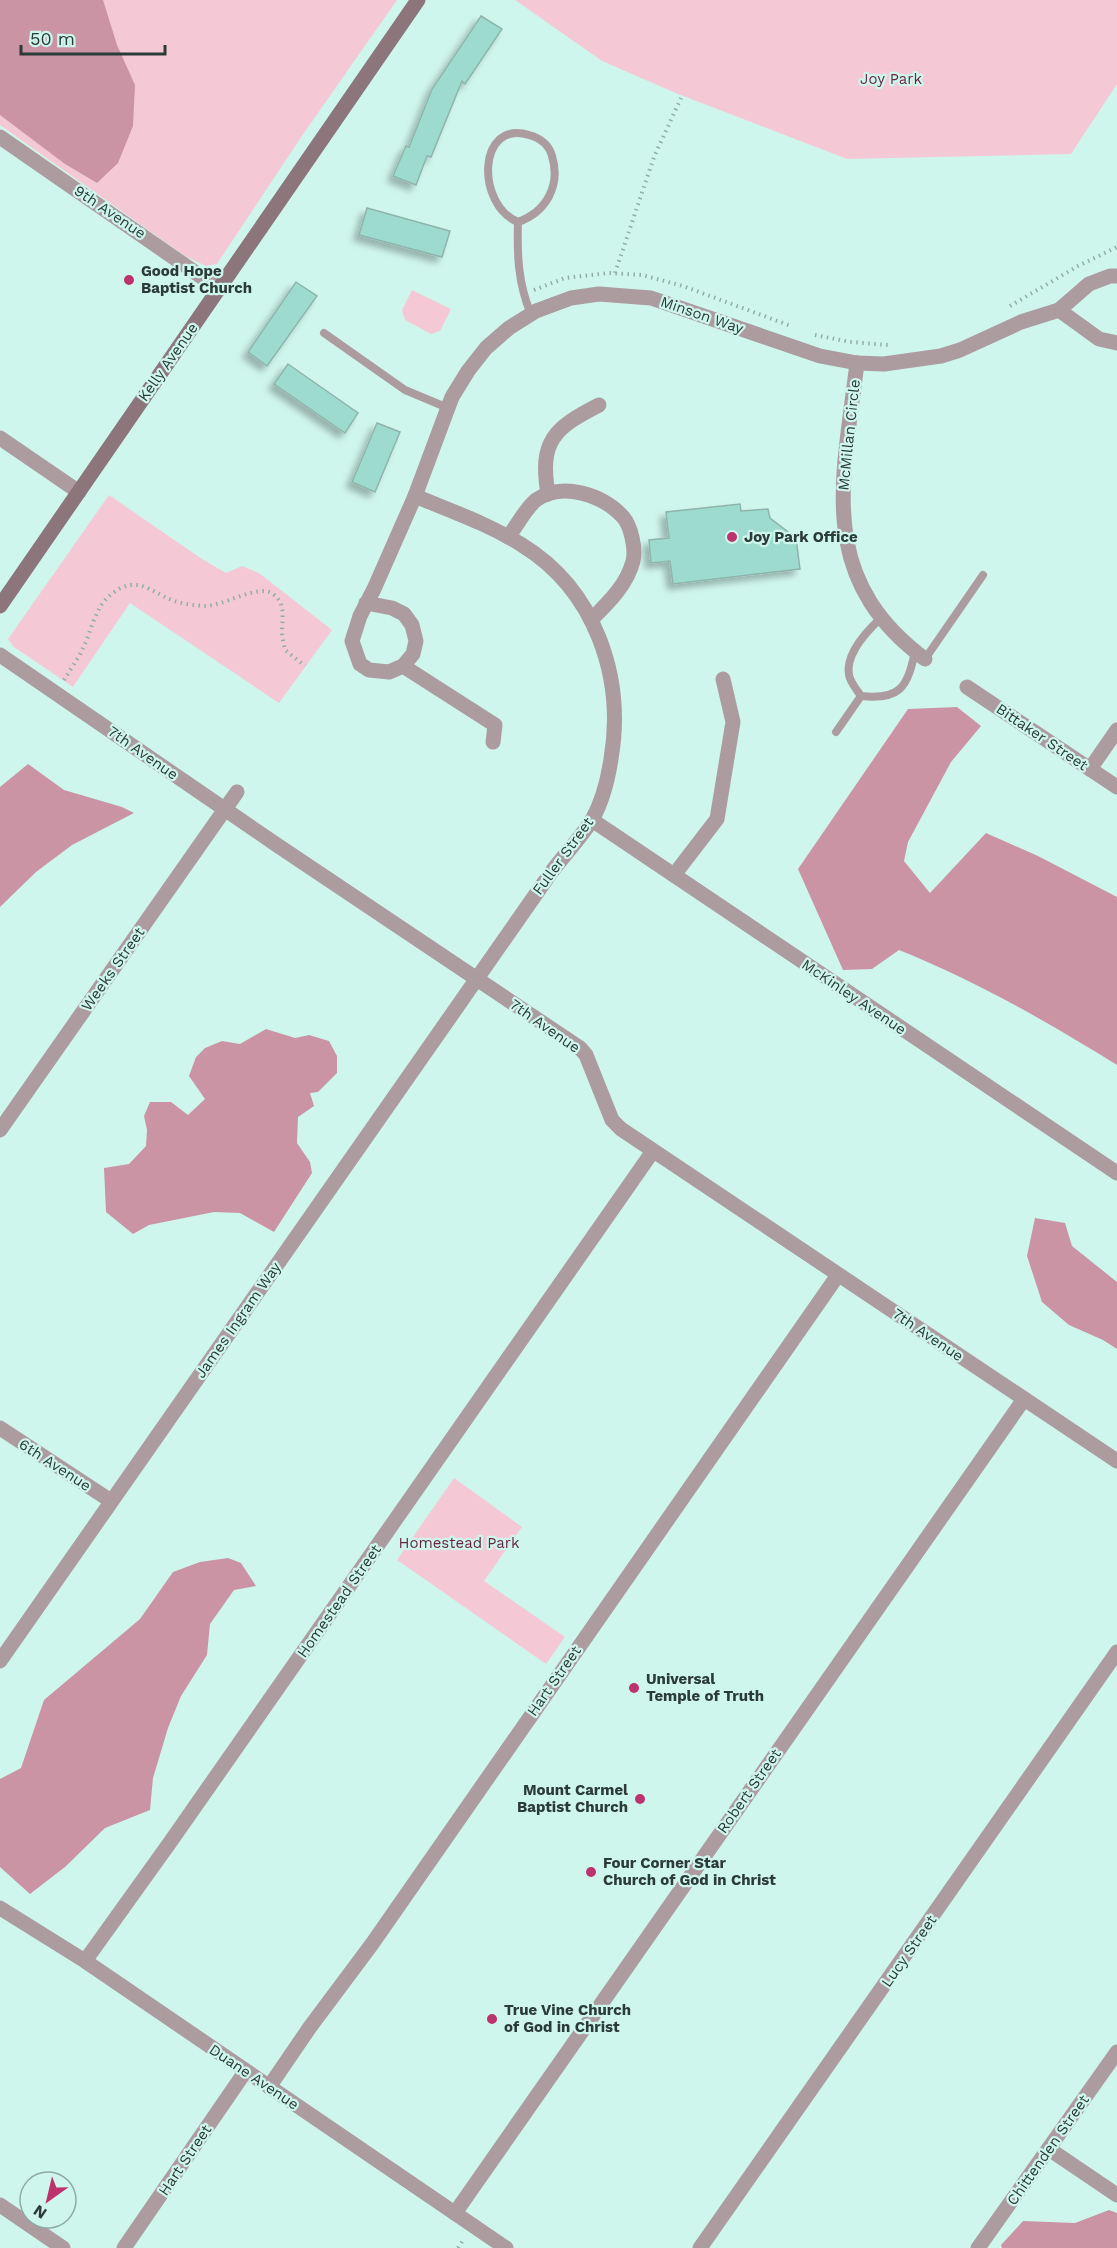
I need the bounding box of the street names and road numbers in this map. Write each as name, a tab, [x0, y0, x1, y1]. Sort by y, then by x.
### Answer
street label: 9th Avenue	[71, 181, 149, 243]
street label: Minson Way	[658, 292, 746, 338]
street label: Kelly Avenue	[134, 319, 202, 405]
street label: McMillan Circle	[834, 378, 864, 492]
street label: Bittaker Street	[993, 700, 1092, 775]
street label: 7th Avenue	[104, 722, 182, 784]
street label: Fuller Street	[529, 813, 598, 898]
street label: Weeks Street	[78, 923, 149, 1014]
street label: McKinley Avenue	[798, 955, 910, 1039]
street label: 7th Avenue	[506, 995, 584, 1057]
street label: James Ingram Way	[191, 1258, 285, 1381]
street label: 7th Avenue	[889, 1305, 967, 1365]
street label: 6th Avenue	[16, 1435, 94, 1495]
street label: Homestead Street	[293, 1540, 385, 1661]
street label: Hart Street	[523, 1642, 585, 1720]
street label: Robert Street	[713, 1745, 785, 1837]
street label: Lucy Street	[878, 1911, 941, 1990]
street label: Duane Avenue	[206, 2040, 302, 2114]
street label: Chittenden Street	[1003, 2091, 1093, 2209]
street label: Hart Street	[155, 2121, 216, 2199]

